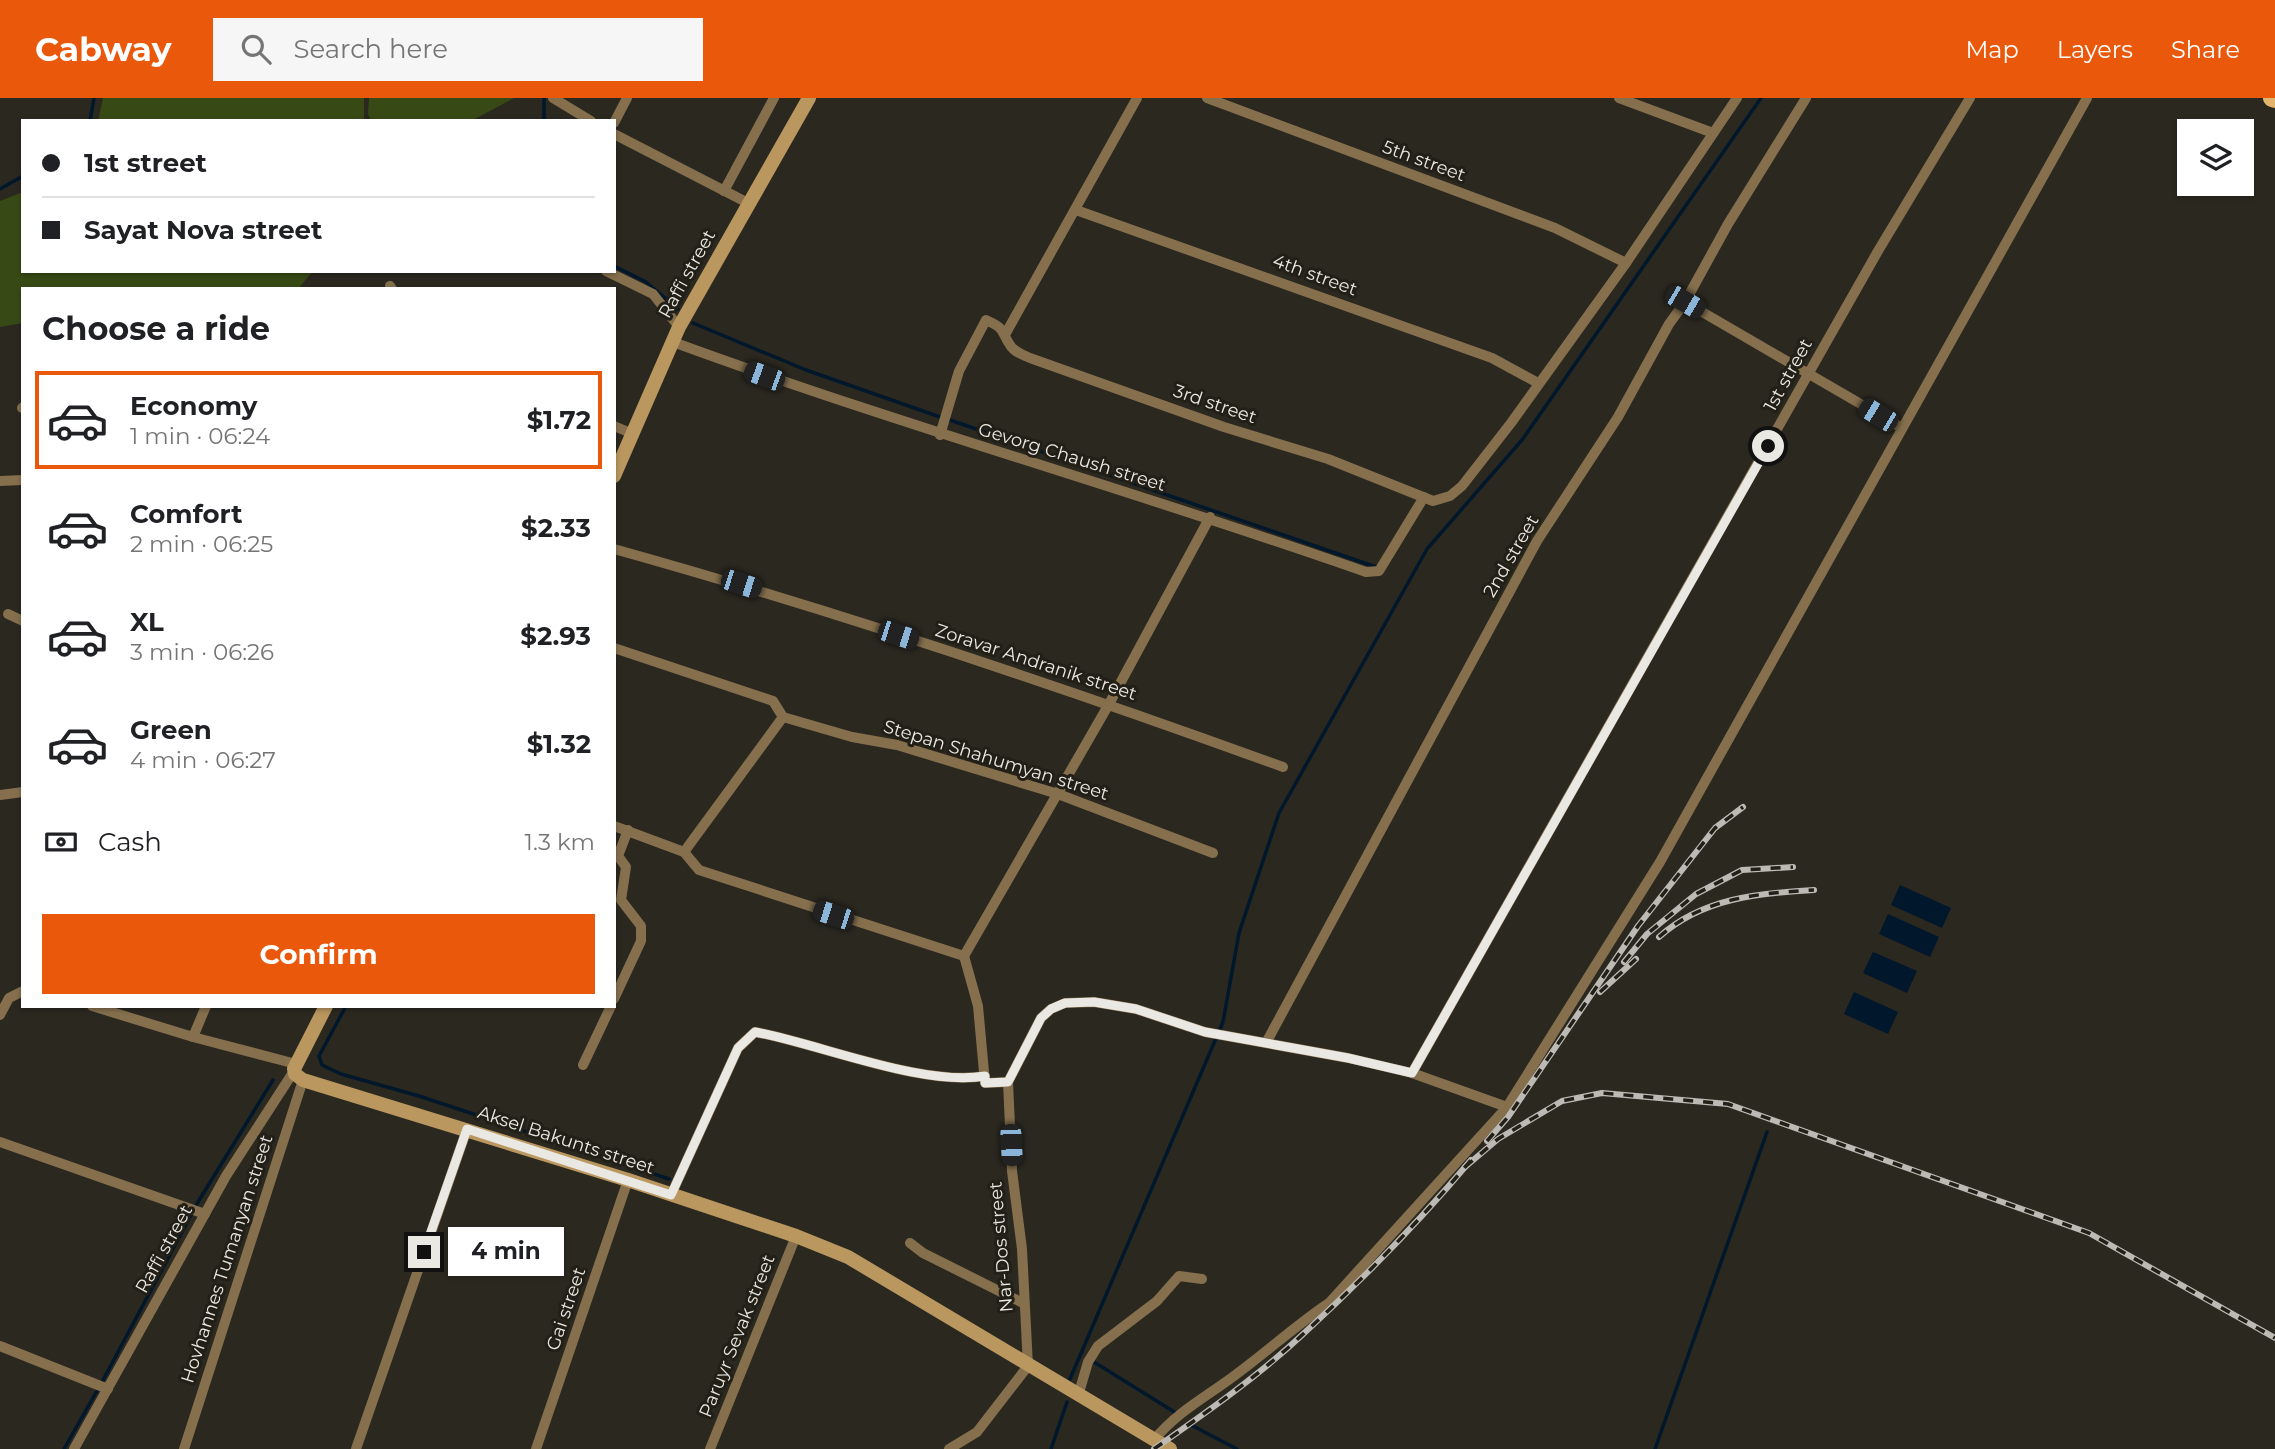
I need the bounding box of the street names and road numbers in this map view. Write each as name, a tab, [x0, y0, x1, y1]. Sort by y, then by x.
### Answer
street label: 5th street	[1380, 136, 1468, 186]
street label: Raffi street	[654, 226, 720, 322]
street label: 4th street	[1270, 250, 1360, 300]
street label: 1st street	[1759, 335, 1817, 415]
street label: 3rd street	[1171, 380, 1259, 428]
street label: Gevorg Chaush street	[976, 418, 1168, 496]
street label: 2nd street	[1479, 511, 1543, 601]
street label: Zoravar Andranik street	[932, 619, 1140, 705]
street label: Stepan Shahumyan street	[881, 715, 1111, 805]
street label: Aksel Bakunts street	[475, 1101, 657, 1179]
street label: Hovhannes Tumanyan street	[176, 1132, 278, 1386]
street label: Nar-Dos street	[984, 1181, 1018, 1313]
street label: Raffi street	[131, 1201, 197, 1297]
street label: Paruyr Sevak street	[694, 1251, 780, 1421]
street label: Gai street	[542, 1265, 590, 1353]

